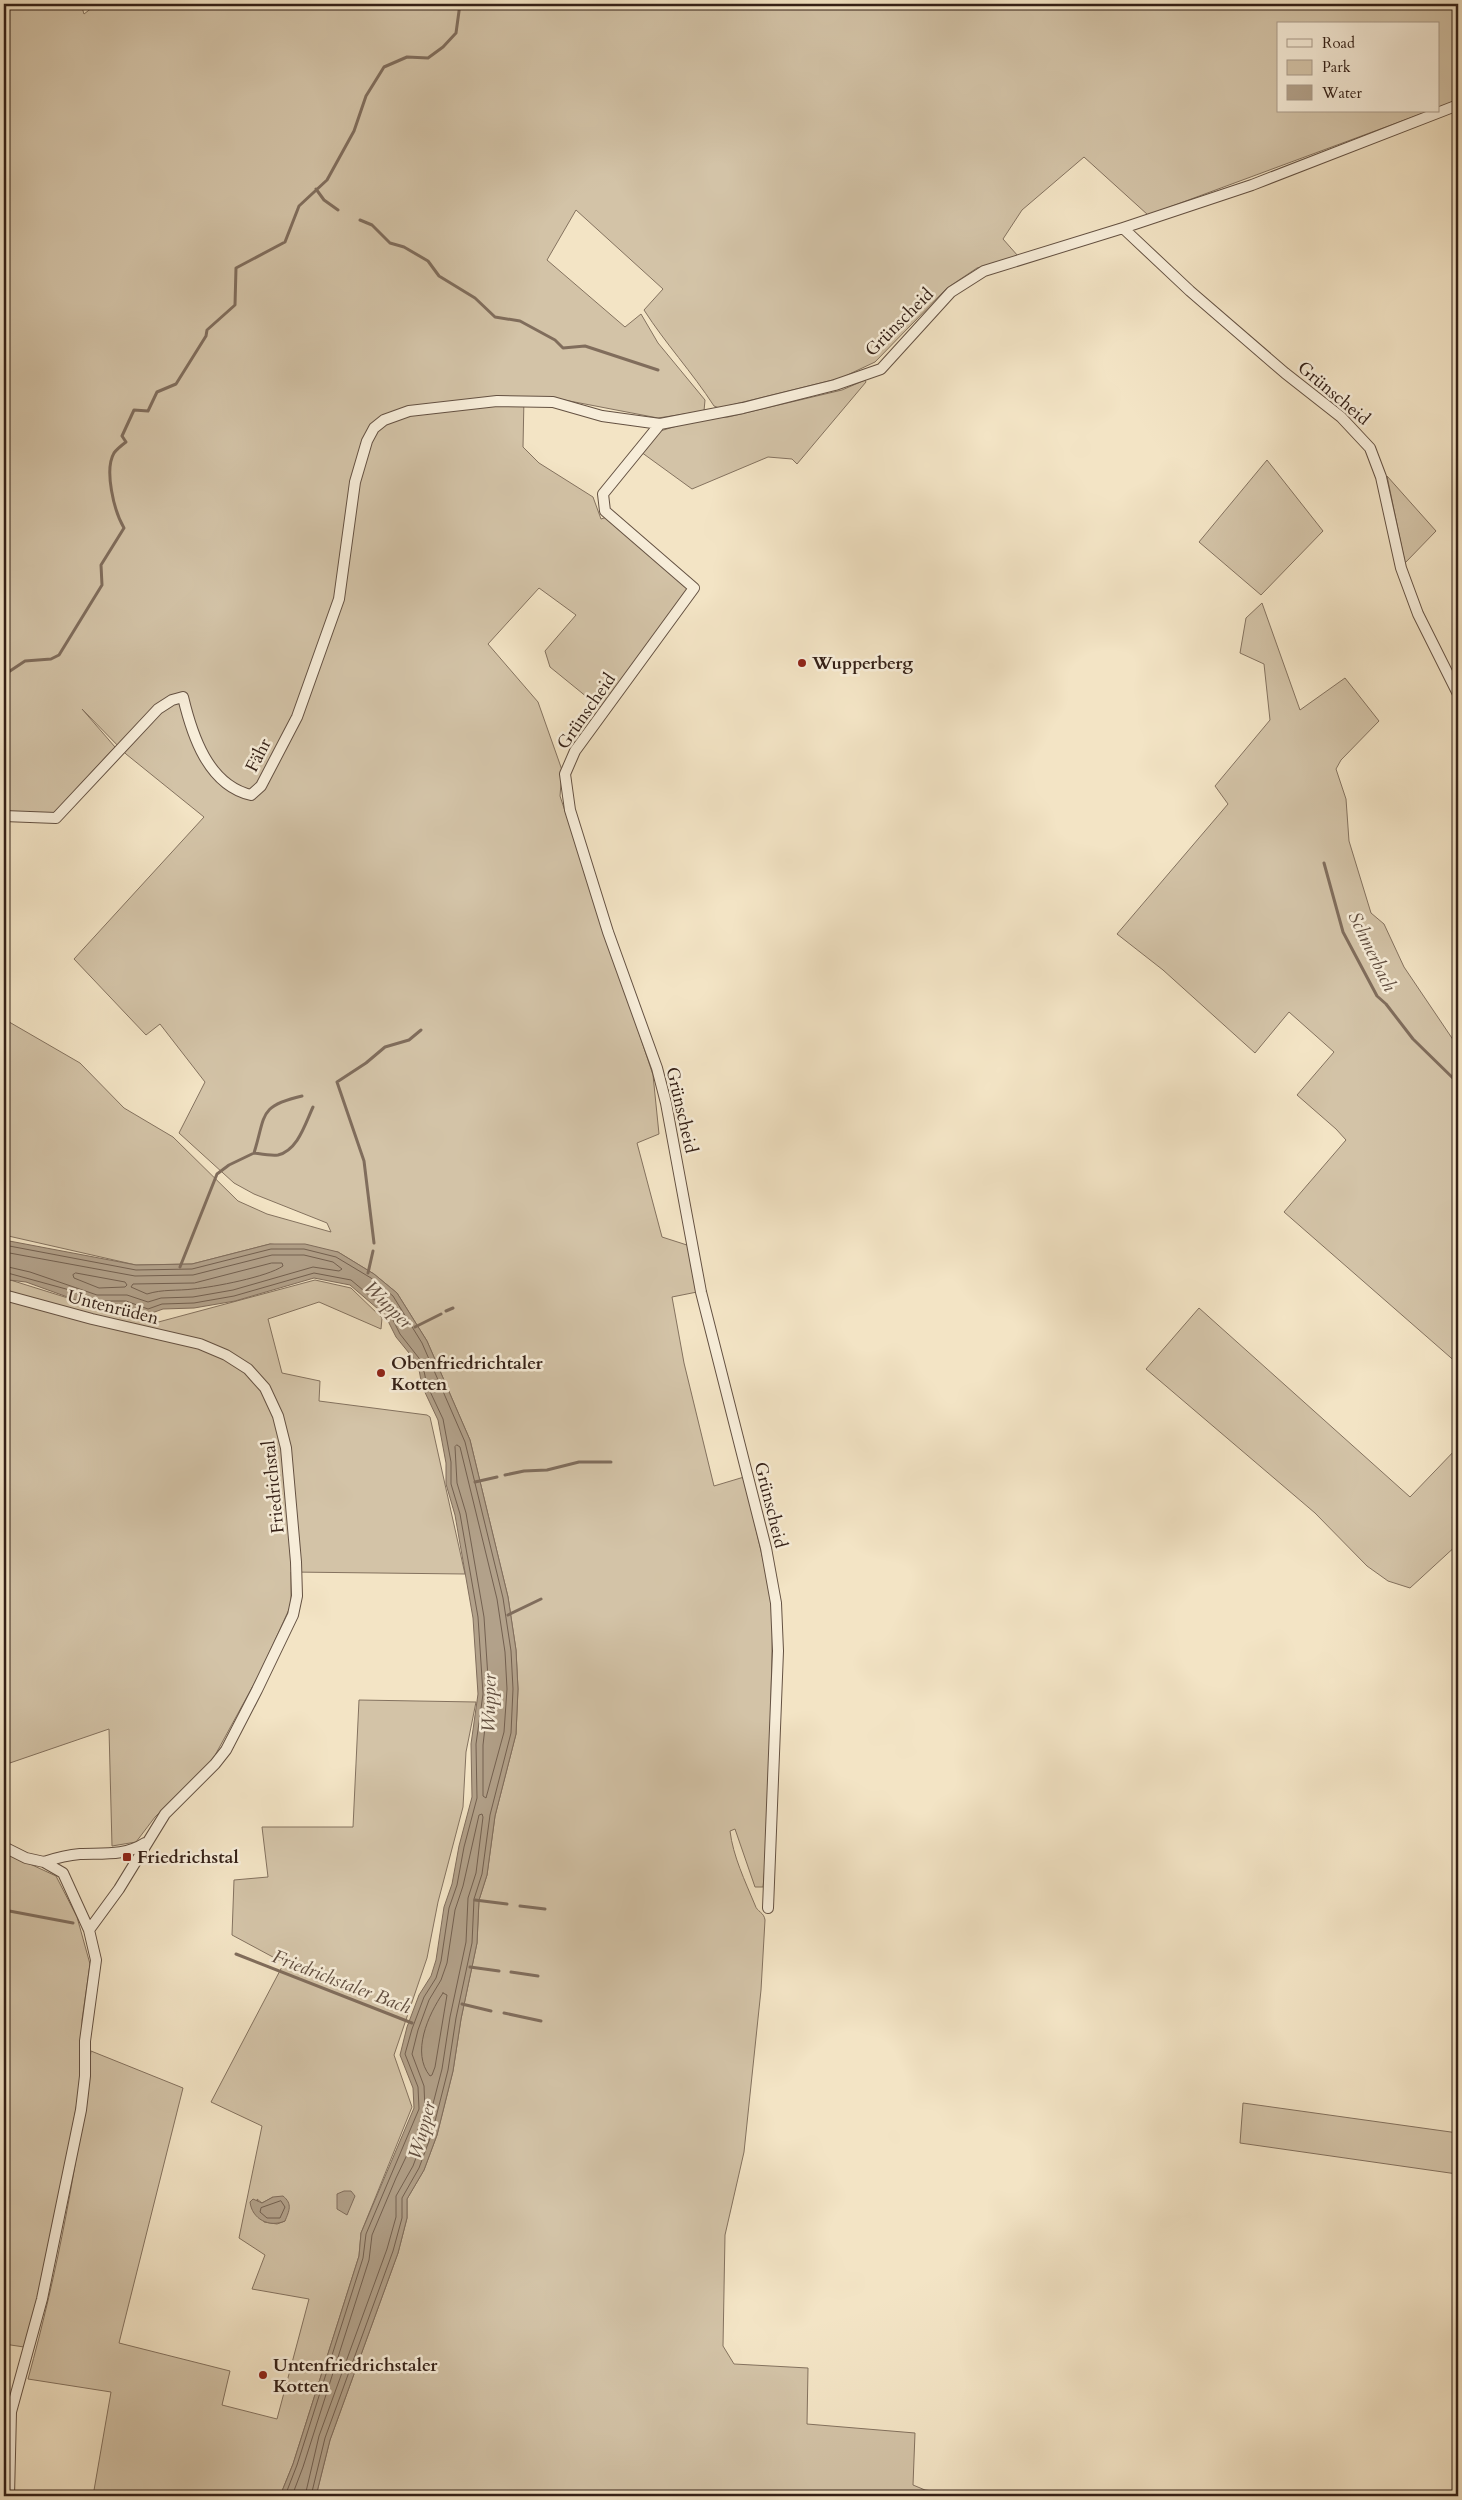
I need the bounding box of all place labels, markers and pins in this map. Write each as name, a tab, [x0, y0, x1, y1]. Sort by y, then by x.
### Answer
place label: Wupperberg	[811, 651, 913, 676]
marker: Wupperberg	[796, 657, 808, 669]
place label: Obenfriedrichtaler Kotten	[391, 1351, 543, 1397]
marker: Obenfriedrichtaler Kotten	[375, 1367, 387, 1379]
place label: Friedrichstal	[137, 1845, 239, 1870]
marker: Friedrichstal	[121, 1851, 133, 1863]
place label: Untenfriedrichstaler Kotten	[273, 2353, 438, 2399]
marker: Untenfriedrichstaler Kotten	[257, 2369, 269, 2381]

